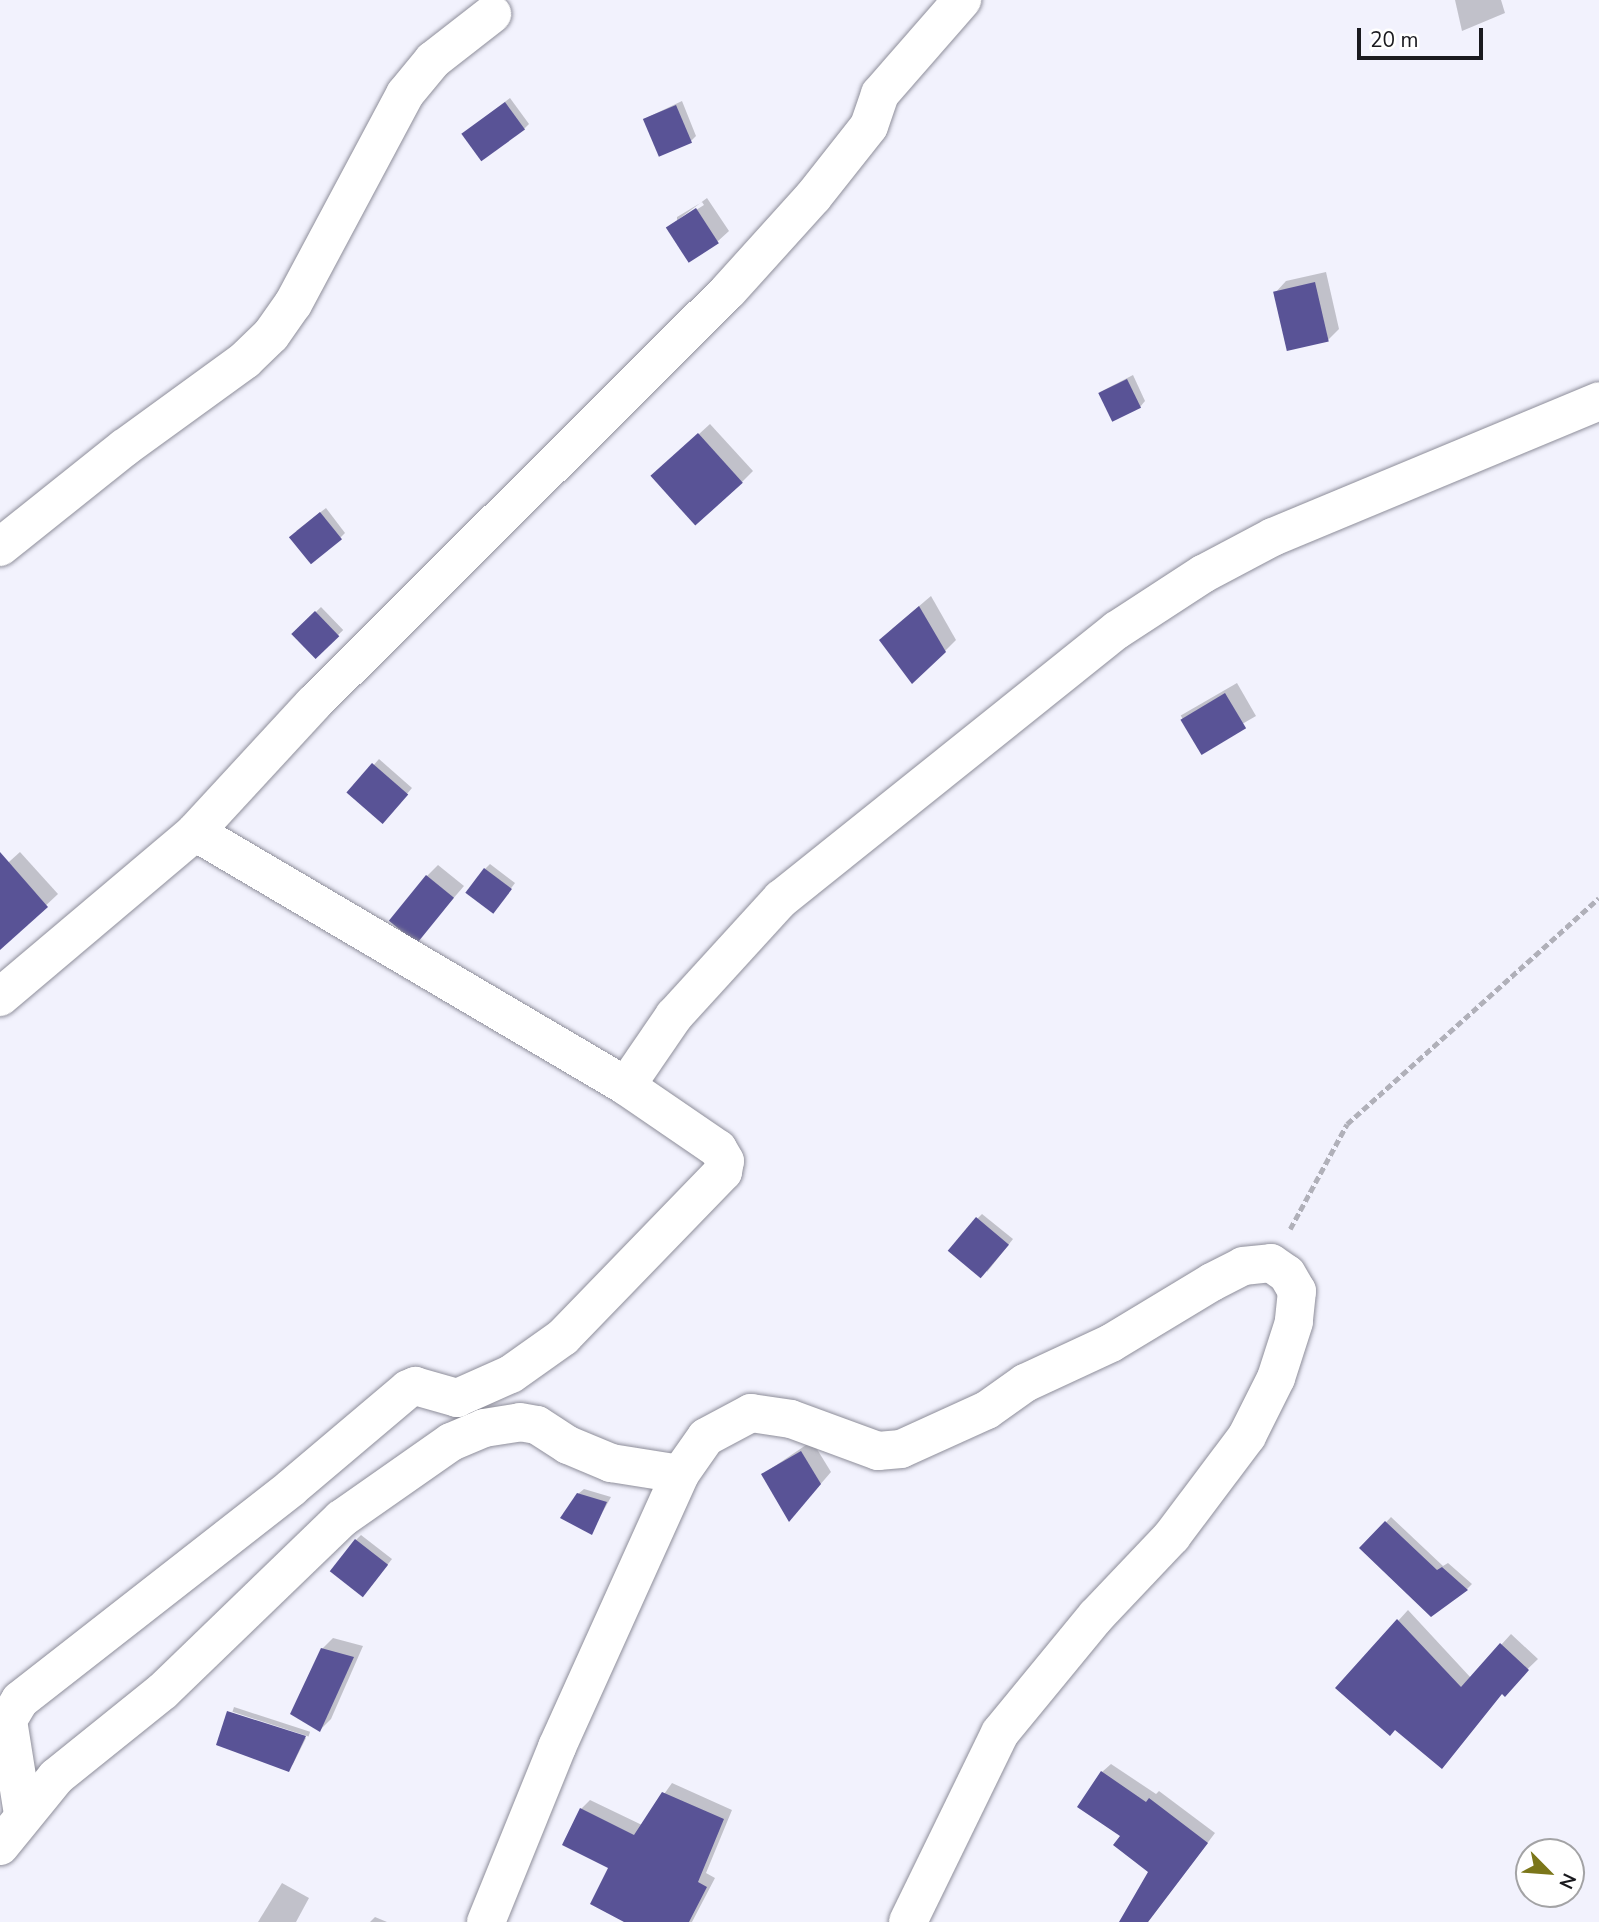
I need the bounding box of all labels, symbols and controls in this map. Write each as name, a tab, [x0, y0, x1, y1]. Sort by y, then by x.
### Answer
scale bar	[1361, 14, 1487, 58]
text: 20 m	[1370, 26, 1419, 54]
north arrow	[1515, 1838, 1585, 1908]
text: N	[1552, 1869, 1582, 1893]

